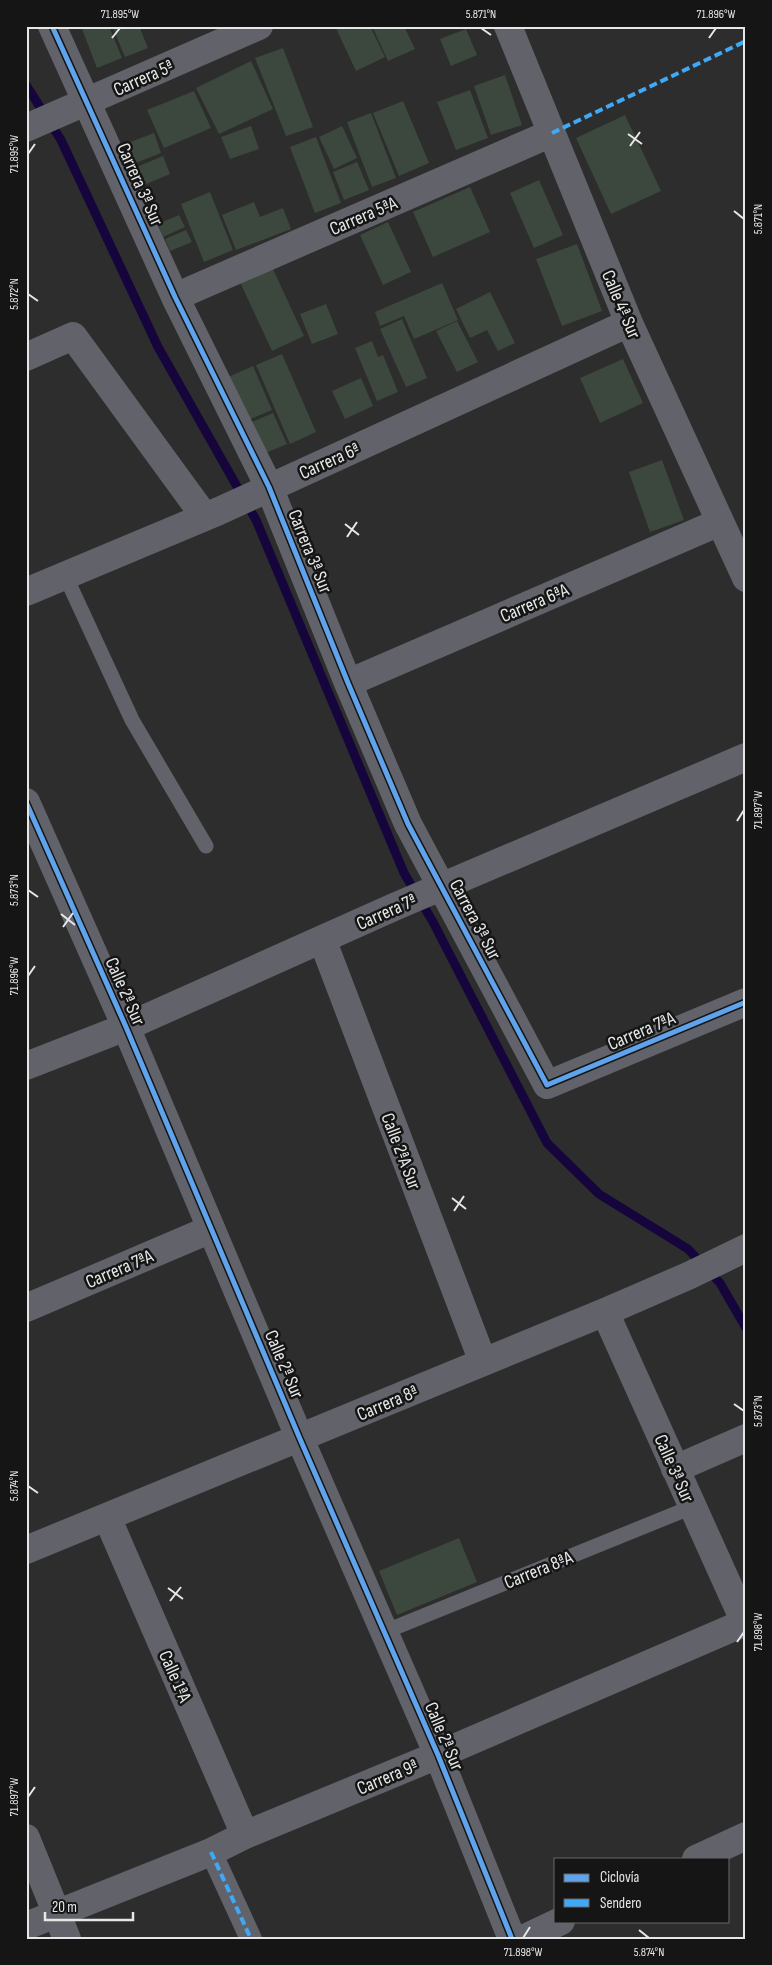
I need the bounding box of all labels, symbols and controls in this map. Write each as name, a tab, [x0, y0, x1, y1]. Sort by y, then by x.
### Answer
text: 71.895°W	[101, 7, 139, 22]
text: 5.871°N	[466, 7, 496, 22]
text: 71.896°W	[697, 7, 736, 22]
street label: Carrera 5ª	[110, 55, 177, 102]
text: 71.895°W	[7, 135, 22, 173]
street label: Carrera 3ª Sur	[111, 140, 168, 230]
street label: Carrera 5ªA	[326, 192, 402, 241]
text: 5.871°N	[751, 204, 766, 234]
street label: Calle 4ª Sur	[596, 267, 646, 343]
text: 5.872°N	[7, 278, 22, 310]
street label: Carrera 6ª	[296, 438, 363, 485]
street label: Carrera 3ª Sur	[282, 506, 337, 597]
street label: Carrera 6ªA	[497, 578, 573, 628]
text: 71.897°W	[751, 790, 766, 829]
text: 5.873°N	[7, 874, 22, 906]
street label: Carrera 3ª Sur	[444, 875, 506, 964]
street label: Carrera 7ª	[353, 889, 420, 936]
street label: Calle 2ª Sur	[99, 954, 150, 1030]
text: 71.896°W	[7, 956, 22, 995]
street label: Carrera 7ªA	[604, 1007, 680, 1056]
street label: Calle 2ªA Sur	[376, 1110, 426, 1194]
street label: Carrera 7ªA	[82, 1245, 158, 1294]
street label: Calle 2ª Sur	[259, 1327, 308, 1403]
street label: Carrera 8ª	[354, 1380, 421, 1426]
text: 5.873°N	[751, 1395, 766, 1427]
street label: Calle 3ª Sur	[648, 1431, 699, 1507]
text: 5.874°N	[7, 1471, 22, 1501]
street label: Carrera 8ªA	[501, 1546, 577, 1595]
text: 71.898°W	[751, 1613, 766, 1651]
street label: Calle 1ªA	[153, 1647, 197, 1707]
street label: Calle 2ª Sur	[419, 1699, 468, 1775]
street label: Carrera 9ª	[354, 1754, 422, 1800]
text: 71.897°W	[7, 1777, 22, 1816]
legend	[554, 1858, 730, 1922]
text: Ciclovía	[600, 1868, 640, 1887]
scale bar	[45, 1890, 132, 1922]
text: Sendero	[600, 1894, 641, 1913]
text: 20 m	[52, 1898, 77, 1917]
text: 71.898°W	[504, 1945, 542, 1960]
text: 5.874°N	[634, 1945, 664, 1960]

